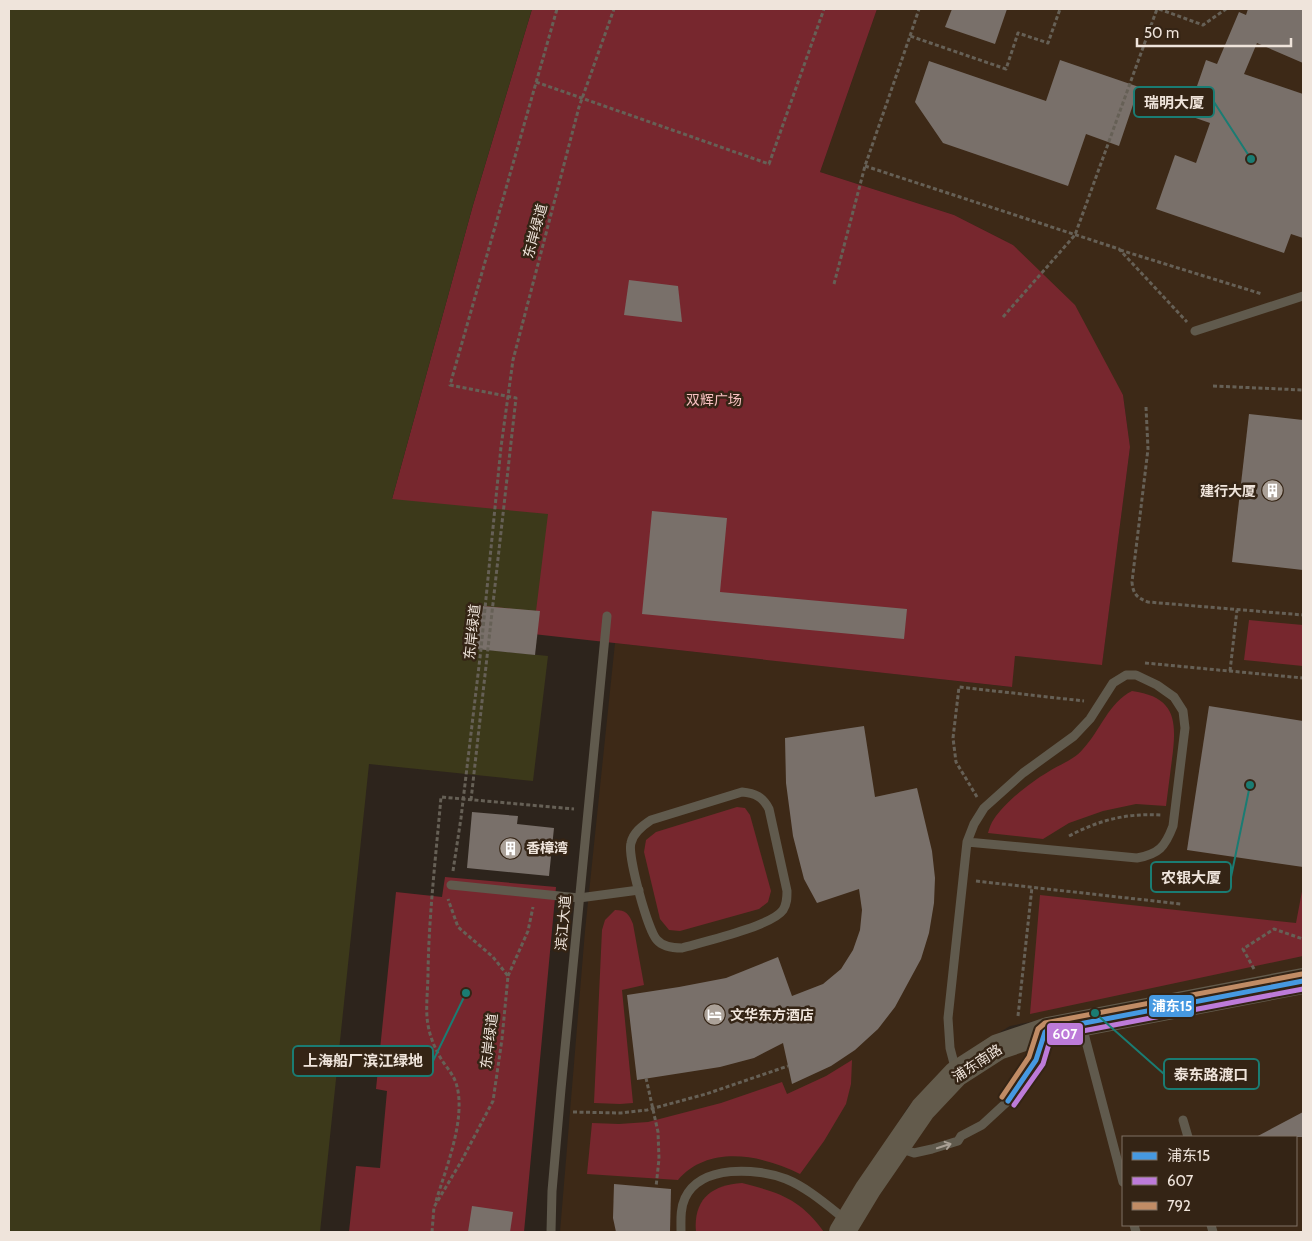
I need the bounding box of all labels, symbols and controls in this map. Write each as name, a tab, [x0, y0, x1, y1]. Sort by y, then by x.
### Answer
scale bar	[1137, 15, 1291, 47]
text: 50 m	[1144, 24, 1179, 42]
callout: 瑞明大厦	[1134, 87, 1214, 117]
text: 瑞明大厦	[1144, 94, 1204, 112]
street label: 东岸绿道	[519, 202, 551, 260]
park label: 双辉广场	[686, 391, 742, 409]
building icon: 建行大厦	[1260, 479, 1284, 503]
place label: 建行大厦	[1200, 482, 1256, 500]
street label: 东岸绿道	[460, 603, 484, 661]
building icon: 香樟湾	[498, 836, 522, 860]
place label: 香樟湾	[526, 839, 568, 857]
callout: 农银大厦	[1151, 862, 1231, 892]
text: 农银大厦	[1161, 869, 1221, 887]
street label: 滨江大道	[552, 894, 574, 952]
line badge: 浦东15	[1148, 994, 1195, 1018]
text: 浦东15	[1152, 997, 1192, 1015]
hotel icon: 文华东方酒店	[702, 1003, 726, 1027]
place label: 文华东方酒店	[730, 1006, 814, 1024]
street label: 东岸绿道	[477, 1012, 501, 1070]
line badge: 607	[1046, 1022, 1084, 1046]
text: 607	[1053, 1025, 1078, 1043]
street label: 浦东南路	[949, 1040, 1005, 1086]
callout: 上海船厂滨江绿地	[293, 1046, 433, 1076]
text: 上海船厂滨江绿地	[303, 1052, 423, 1070]
callout: 泰东路渡口	[1164, 1059, 1259, 1089]
text: 泰东路渡口	[1173, 1066, 1249, 1084]
legend	[1122, 1136, 1297, 1226]
one-way arrow	[935, 1140, 951, 1150]
text: 浦东15	[1167, 1147, 1210, 1165]
text: 607	[1167, 1172, 1194, 1190]
text: 792	[1167, 1197, 1191, 1215]

